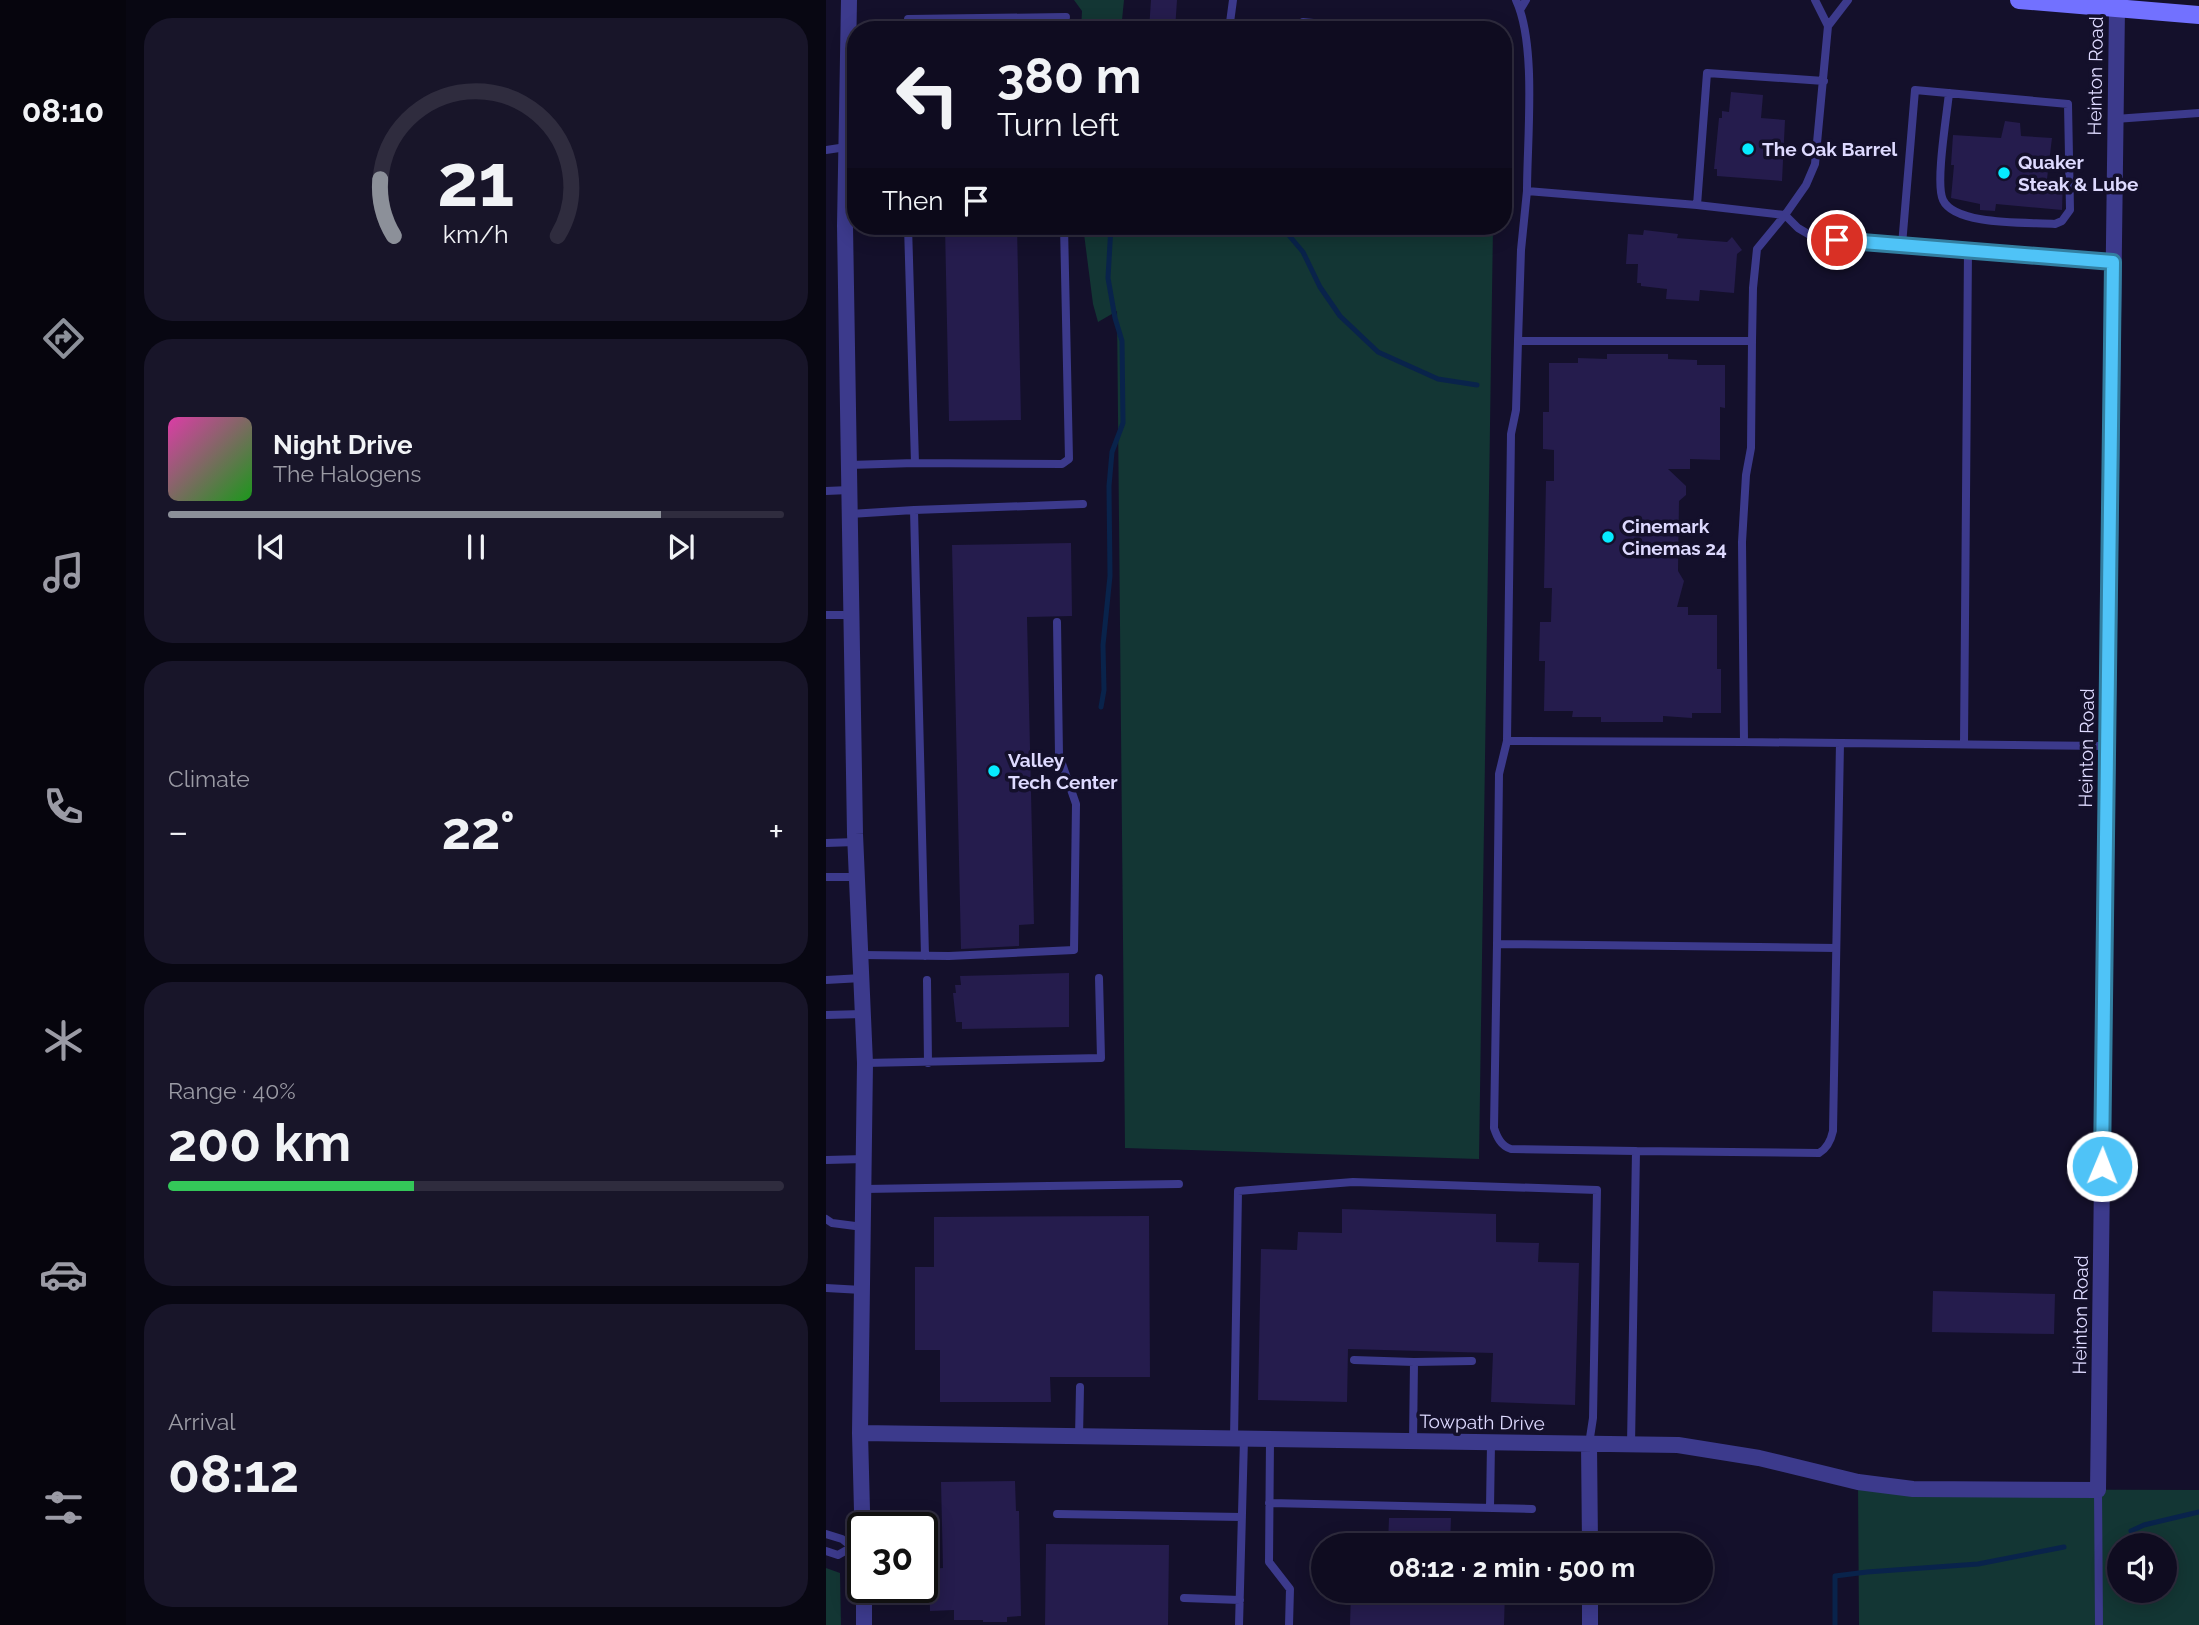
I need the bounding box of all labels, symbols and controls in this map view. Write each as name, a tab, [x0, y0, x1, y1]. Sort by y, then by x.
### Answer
street label: Heinton Road	[2083, 16, 2107, 136]
text: 380 m	[997, 47, 1141, 104]
icon: left	[882, 49, 973, 140]
text: 08:10	[22, 92, 104, 129]
text: Turn left	[997, 106, 1119, 143]
text: 21	[437, 138, 515, 223]
place label: The Oak Barrel	[1762, 138, 1898, 160]
marker: The Oak Barrel	[1740, 141, 1756, 157]
place label: Quaker Steak & Lube	[2018, 151, 2138, 195]
marker: Quaker Steak & Lube	[1996, 165, 2012, 181]
icon: arrive	[957, 182, 995, 220]
text: Then	[882, 186, 943, 216]
pin	[1807, 210, 1867, 270]
text: km/h	[443, 219, 509, 249]
icon: arrive	[1818, 221, 1856, 259]
icon: directions	[39, 314, 88, 363]
text: Night Drive	[273, 430, 412, 460]
text: The Halogens	[273, 460, 421, 487]
place label: Cinemark Cinemas 24	[1622, 515, 1727, 559]
icon: previous	[252, 528, 290, 566]
icon: pause	[457, 528, 495, 566]
icon: next	[662, 528, 700, 566]
marker: Cinemark Cinemas 24	[1600, 529, 1616, 545]
icon: music	[39, 548, 88, 597]
street label: Heinton Road	[2074, 688, 2098, 808]
place label: Valley Tech Center	[1008, 749, 1118, 793]
marker: Valley Tech Center	[986, 763, 1002, 779]
text: Climate	[168, 765, 250, 792]
icon: phone	[39, 782, 88, 831]
text: 22°	[442, 800, 515, 861]
text: −	[168, 809, 188, 854]
text: +	[768, 809, 784, 854]
icon: climate	[39, 1016, 88, 1065]
text: Range · 40%	[168, 1077, 296, 1104]
text: 200 km	[168, 1112, 351, 1173]
position arrow	[2065, 1129, 2139, 1203]
icon: car	[39, 1250, 88, 1299]
street label: Heinton Road	[2068, 1255, 2092, 1375]
text: Arrival	[168, 1408, 235, 1435]
street label: Towpath Drive	[1419, 1410, 1545, 1434]
text: 08:12	[168, 1443, 299, 1504]
icon: filters	[39, 1483, 88, 1532]
speed limit sign: 30	[847, 1512, 938, 1603]
map controls	[2107, 1533, 2177, 1603]
button: sound	[2107, 1533, 2177, 1603]
text: 08:12 · 2 min · 500 m	[1389, 1553, 1635, 1583]

